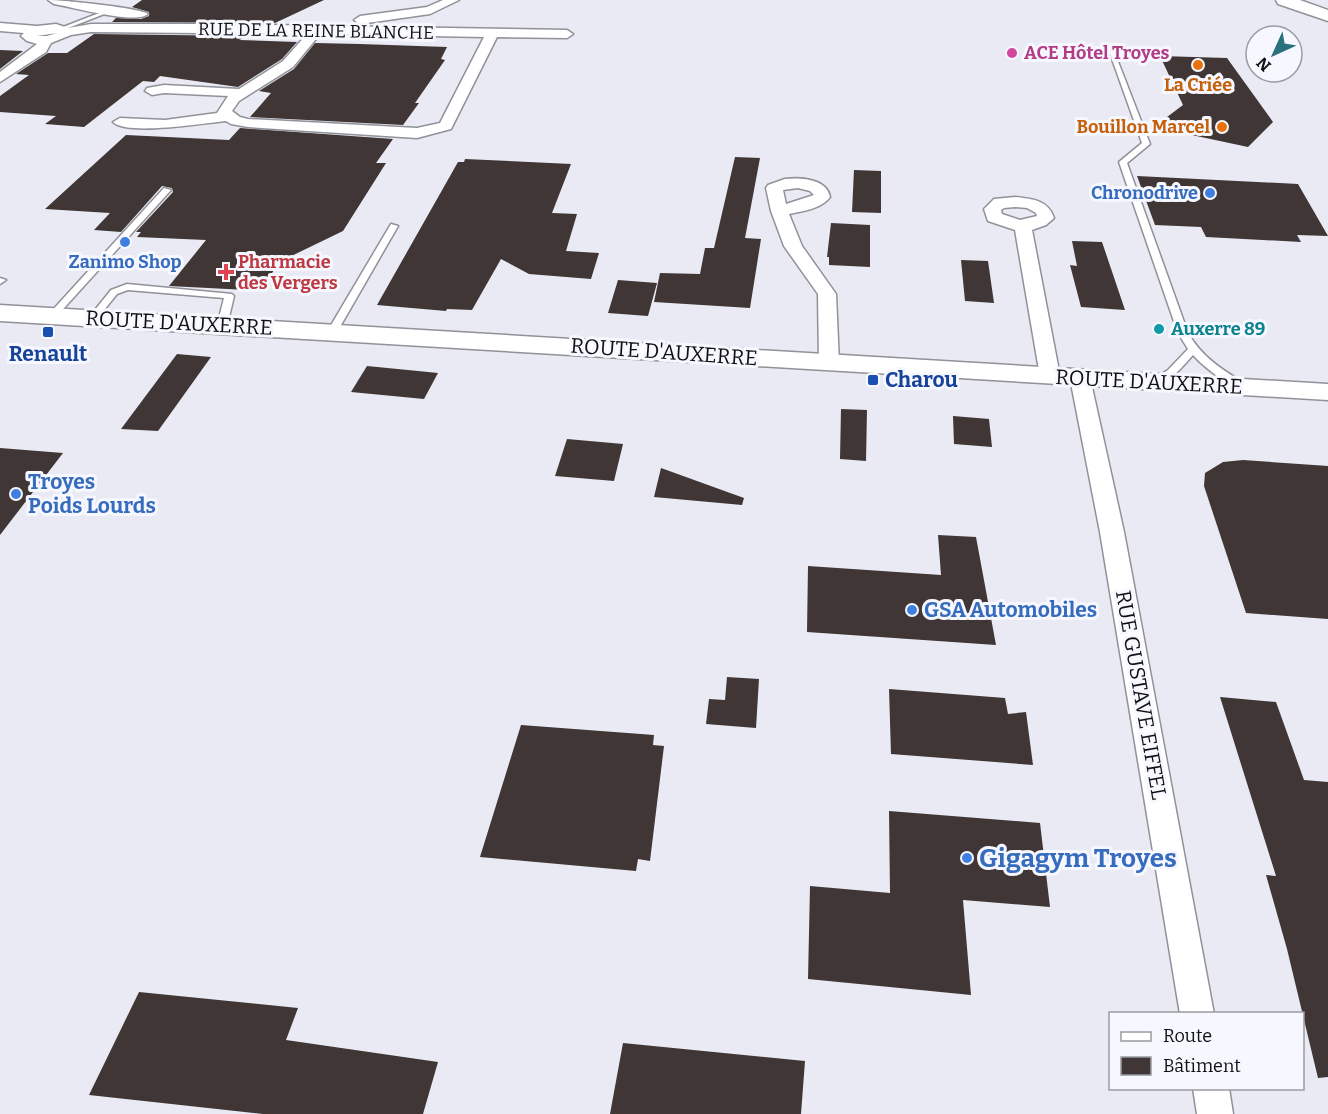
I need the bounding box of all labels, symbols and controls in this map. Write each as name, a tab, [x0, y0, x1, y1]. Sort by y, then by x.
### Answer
street label: RUE DE LA REINE BLANCHE	[198, 18, 434, 44]
north arrow	[1244, 24, 1304, 84]
place label: ACE Hôtel Troyes	[1024, 42, 1170, 64]
marker: ACE Hôtel Troyes	[1005, 46, 1019, 60]
text: N	[1253, 53, 1275, 75]
marker: La Criée	[1191, 58, 1205, 72]
place label: La Criée	[1164, 74, 1232, 96]
place label: Bouillon Marcel	[1076, 116, 1210, 138]
marker: Bouillon Marcel	[1215, 120, 1229, 134]
place label: Chronodrive	[1091, 182, 1198, 204]
marker: Chronodrive	[1203, 186, 1217, 200]
marker: Zanimo Shop	[118, 235, 132, 249]
place label: Zanimo Shop	[69, 251, 182, 273]
place label: Pharmacie des Vergers	[238, 251, 338, 294]
marker: Pharmacie des Vergers	[219, 265, 233, 279]
street label: ROUTE D'AUXERRE	[85, 305, 273, 341]
place label: Auxerre 89	[1171, 318, 1265, 340]
marker: Auxerre 89	[1152, 322, 1166, 336]
marker: Renault	[41, 325, 55, 339]
street label: ROUTE D'AUXERRE	[570, 332, 758, 372]
place label: Renault	[9, 341, 88, 367]
street label: ROUTE D'AUXERRE	[1055, 364, 1243, 400]
place label: Charou	[885, 367, 958, 393]
marker: Charou	[866, 373, 880, 387]
place label: Troyes Poids Lourds	[28, 469, 156, 519]
marker: Troyes Poids Lourds	[9, 487, 23, 501]
street label: RUE GUSTAVE EIFFEL	[1110, 588, 1172, 802]
place label: GSA Automobiles	[924, 597, 1097, 623]
marker: GSA Automobiles	[905, 603, 919, 617]
place label: Gigagym Troyes	[979, 843, 1177, 874]
marker: Gigagym Troyes	[960, 851, 974, 865]
legend	[1109, 1012, 1304, 1090]
text: Route	[1163, 1025, 1212, 1047]
text: Bâtiment	[1163, 1055, 1241, 1077]

